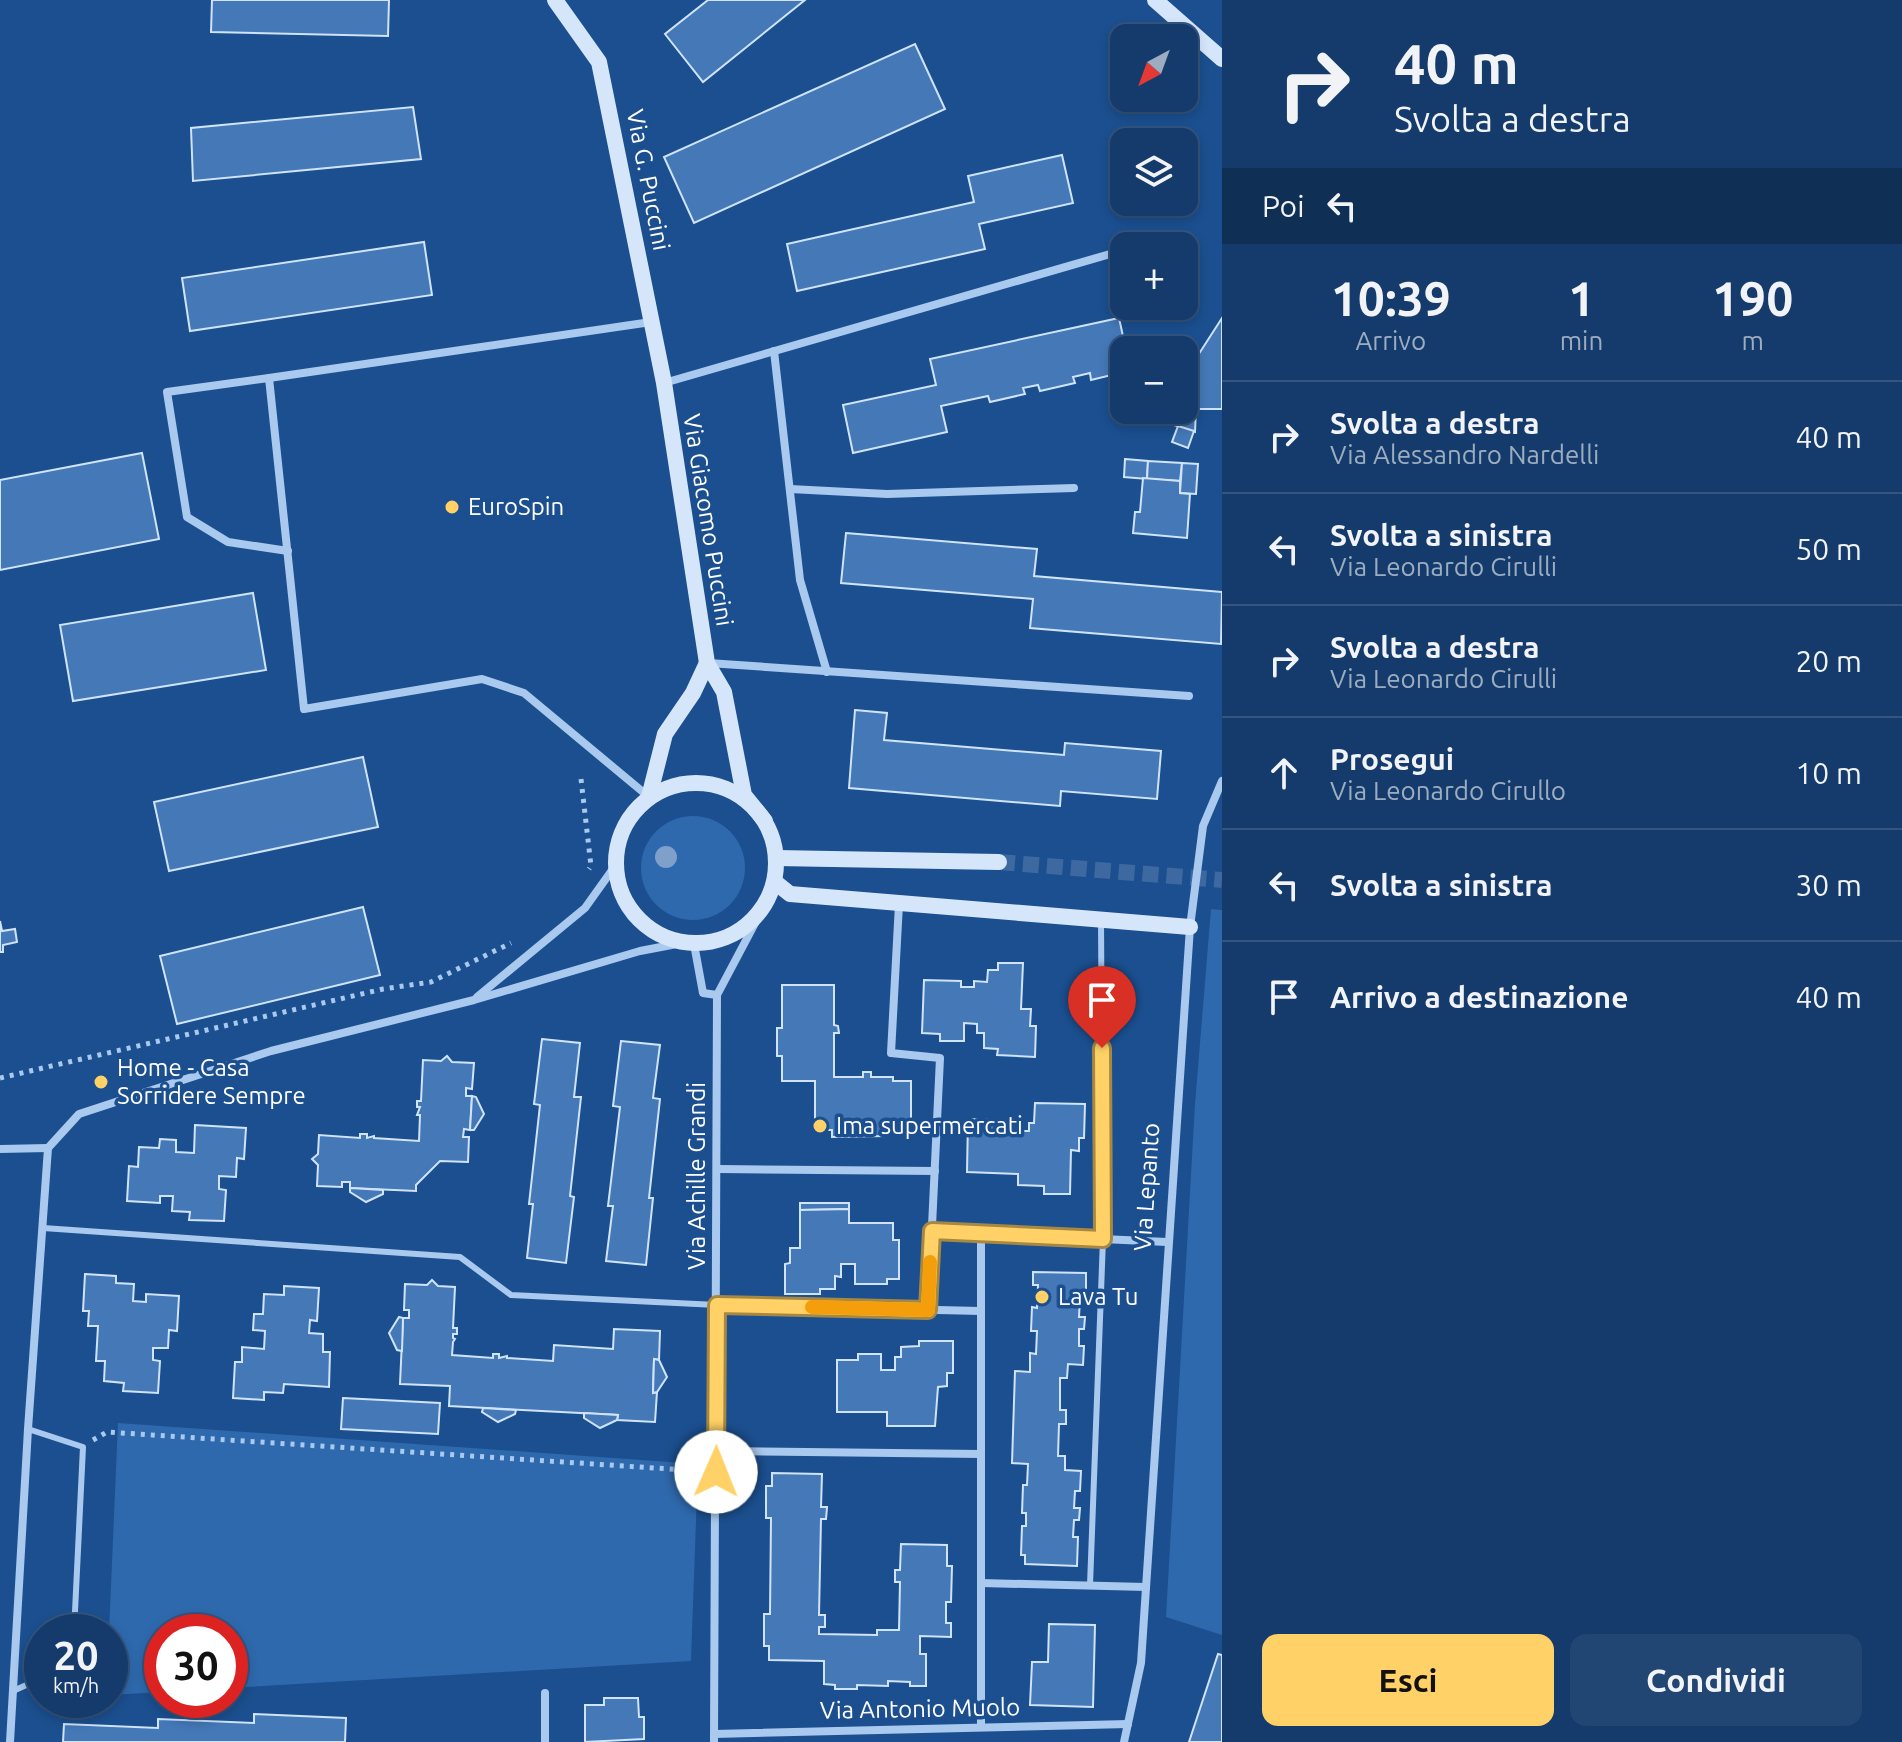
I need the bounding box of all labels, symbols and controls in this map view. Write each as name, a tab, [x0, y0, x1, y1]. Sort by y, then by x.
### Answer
north arrow	[1110, 24, 1198, 112]
map controls	[1110, 24, 1198, 424]
icon: right	[1262, 32, 1366, 136]
text: 40 m	[1394, 32, 1519, 95]
text: Svolta a destra	[1394, 98, 1631, 139]
street label: Via G. Puccini	[622, 107, 675, 253]
button: layers	[1110, 128, 1198, 216]
icon: left	[1320, 184, 1364, 228]
text: Poi	[1262, 189, 1304, 223]
button: +	[1110, 232, 1198, 320]
text: 10:39	[1331, 271, 1451, 325]
text: 1	[1568, 271, 1595, 325]
text: 190	[1712, 271, 1793, 325]
text: Arrivo	[1355, 326, 1426, 355]
text: min	[1560, 326, 1603, 355]
text: m	[1741, 326, 1764, 355]
button: −	[1110, 336, 1198, 424]
text: Svolta a destra	[1330, 406, 1539, 440]
street label: Via Giacomo Puccini	[678, 412, 739, 628]
icon: right	[1262, 415, 1306, 459]
text: 40 m	[1795, 420, 1862, 454]
text: Via Alessandro Nardelli	[1330, 440, 1599, 469]
place label: EuroSpin	[468, 493, 564, 520]
marker: EuroSpin	[443, 498, 461, 516]
text: Svolta a sinistra	[1330, 518, 1553, 552]
icon: left	[1262, 527, 1306, 571]
text: 50 m	[1795, 532, 1862, 566]
text: Via Leonardo Cirulli	[1330, 552, 1557, 581]
text: Svolta a destra	[1330, 630, 1539, 664]
icon: right	[1262, 639, 1306, 683]
text: 20 m	[1795, 644, 1862, 678]
text: Via Leonardo Cirulli	[1330, 664, 1557, 693]
text: Prosegui	[1330, 742, 1454, 776]
icon: ahead	[1262, 751, 1306, 795]
text: 10 m	[1795, 756, 1862, 790]
text: Via Leonardo Cirullo	[1330, 776, 1566, 805]
icon: left	[1262, 863, 1306, 907]
text: Svolta a sinistra	[1330, 868, 1553, 902]
text: 30 m	[1795, 868, 1862, 902]
pin	[1068, 966, 1136, 1048]
icon: arrive	[1262, 975, 1306, 1019]
icon: arrive	[1080, 978, 1124, 1022]
text: Arrivo a destinazione	[1330, 980, 1628, 1014]
text: 40 m	[1795, 980, 1862, 1014]
place label: Home - Casa Sorridere Sempre	[117, 1054, 306, 1109]
marker: Home - Casa Sorridere Sempre	[92, 1073, 110, 1091]
street label: Via Achille Grandi	[683, 1082, 710, 1270]
place label: Ima supermercati	[836, 1112, 1023, 1139]
marker: Ima supermercati	[811, 1117, 829, 1135]
street label: Via Lepanto	[1129, 1122, 1164, 1252]
place label: Lava Tu	[1058, 1283, 1138, 1310]
marker: Lava Tu	[1033, 1288, 1051, 1306]
position arrow	[674, 1430, 758, 1514]
speed limit sign: 30	[144, 1614, 248, 1718]
text: 20	[53, 1633, 99, 1678]
button: Esci	[1262, 1634, 1554, 1726]
button: Condividi	[1570, 1634, 1862, 1726]
text: km/h	[53, 1674, 99, 1697]
street label: Via Antonio Muolo	[820, 1693, 1020, 1724]

